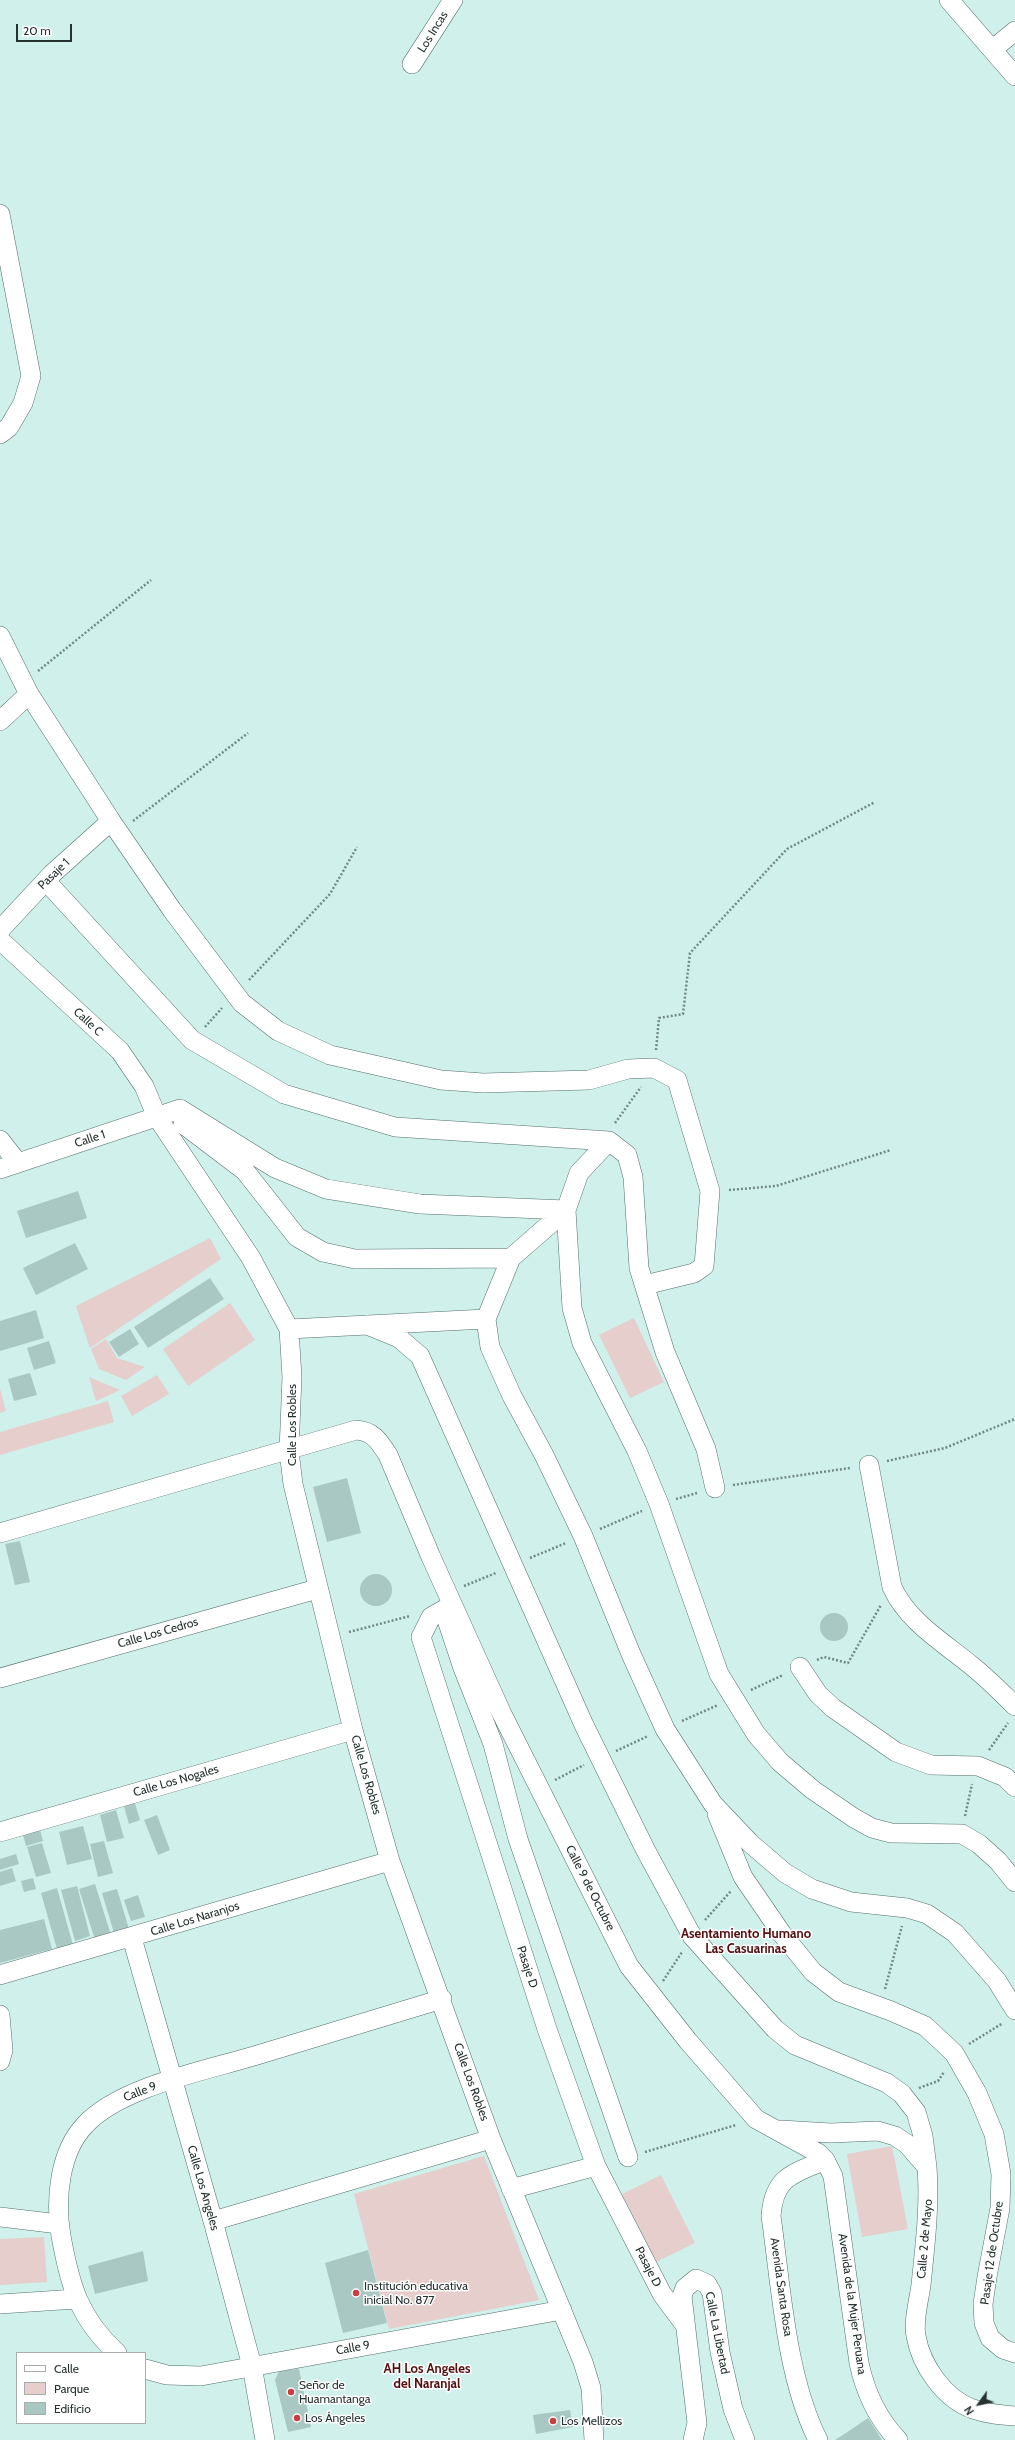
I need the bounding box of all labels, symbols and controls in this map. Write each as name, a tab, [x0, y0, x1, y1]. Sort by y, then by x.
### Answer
street label: Los Incas	[415, 9, 451, 55]
scale bar	[18, 16, 74, 42]
text: 20 m	[23, 23, 51, 38]
street label: Pasaje 1	[35, 855, 73, 893]
street label: Calle C	[70, 1005, 106, 1039]
street label: Calle 1	[73, 1127, 107, 1151]
street label: Calle Los Robles	[285, 1384, 299, 1466]
street label: Calle Los Cedros	[116, 1615, 200, 1651]
street label: Calle Los Robles	[348, 1734, 384, 1816]
street label: Calle Los Nogales	[132, 1762, 220, 1800]
street label: Calle 9 de Octubre	[562, 1843, 618, 1933]
street label: Calle Los Naranjos	[149, 1899, 241, 1939]
district label: Asentamiento Humano Las Casuarinas	[681, 1926, 811, 1957]
street label: Pasaje D	[513, 1944, 541, 1990]
street label: Calle Los Robles	[450, 2041, 492, 2123]
street label: Calle 9	[121, 2079, 159, 2105]
street label: Calle Los Angeles	[184, 2144, 222, 2232]
street label: Calle 2 de Mayo	[914, 2199, 936, 2279]
street label: Pasaje 12 de Octubre	[978, 2200, 1006, 2306]
street label: Avenida de la Mujer Peruana	[835, 2233, 869, 2375]
street label: Avenida Santa Rosa	[767, 2237, 795, 2337]
street label: Pasaje D	[632, 2244, 664, 2290]
place label: Institución educativa inicial No. 877	[364, 2279, 468, 2307]
marker: Institución educativa inicial No. 877	[351, 2288, 361, 2298]
street label: Calle La Libertad	[702, 2291, 732, 2375]
street label: Calle 9	[335, 2338, 371, 2358]
legend	[16, 2352, 146, 2424]
text: Calle	[54, 2361, 79, 2376]
district label: AH Los Angeles del Naranjal	[384, 2361, 470, 2392]
place label: Señor de Huamantanga	[299, 2378, 371, 2406]
text: Parque	[54, 2381, 89, 2396]
north arrow	[959, 2384, 999, 2424]
marker: Señor de Huamantanga	[286, 2387, 296, 2397]
text: Edificio	[54, 2401, 91, 2416]
text: N	[961, 2403, 977, 2418]
place label: Los Ángeles	[305, 2411, 365, 2425]
marker: Los Ángeles	[292, 2413, 302, 2423]
place label: Los Mellizos	[561, 2414, 622, 2428]
marker: Los Mellizos	[548, 2416, 558, 2426]

